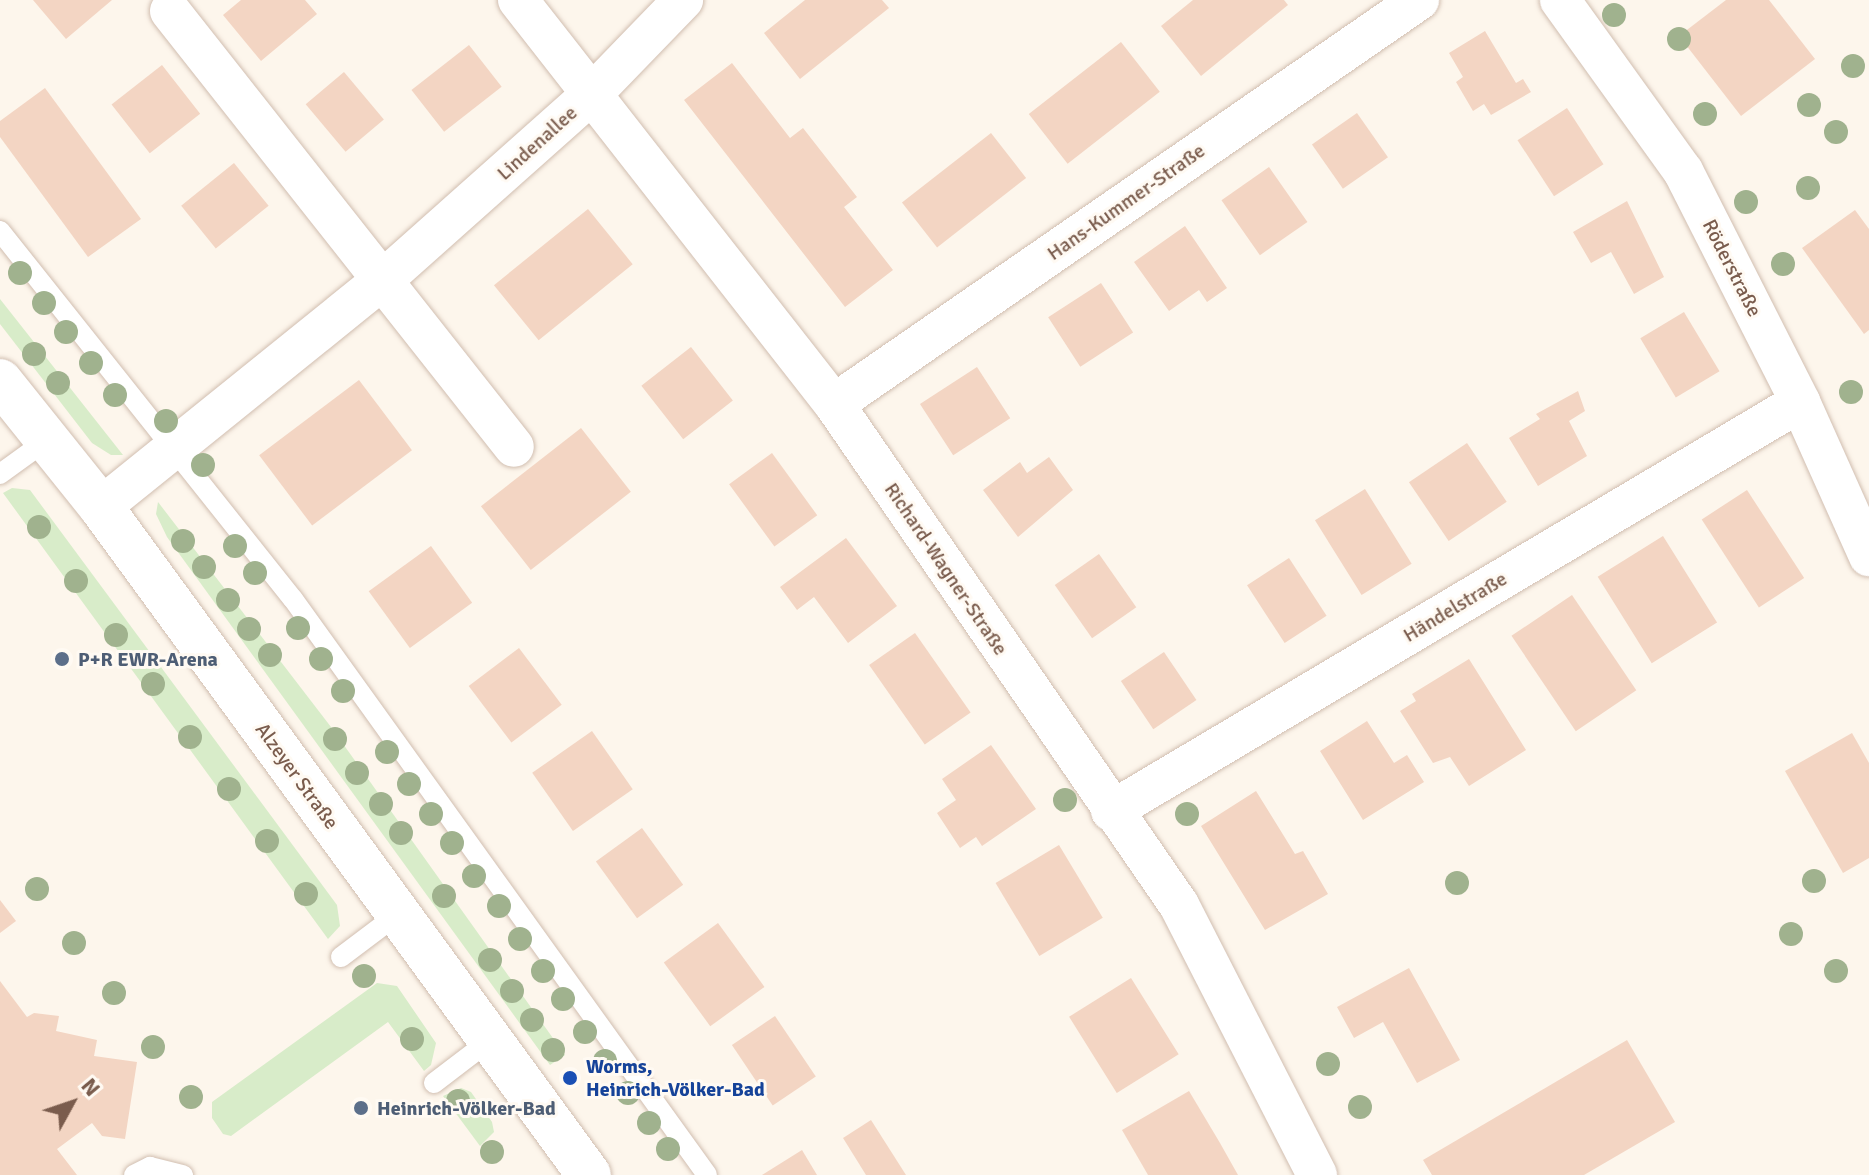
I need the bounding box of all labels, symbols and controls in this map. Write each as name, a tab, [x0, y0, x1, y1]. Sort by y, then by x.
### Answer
street label: Lindenallee	[492, 101, 582, 185]
street label: Hans-Kummer-Straße	[1043, 139, 1209, 265]
street label: Röderstraße	[1697, 215, 1767, 321]
street label: Richard-Wagner-Straße	[879, 478, 1013, 660]
street label: Händelstraße	[1399, 567, 1511, 647]
place label: P+R EWR-Arena	[78, 647, 218, 671]
marker: P+R EWR-Arena	[53, 650, 71, 668]
street label: Alzeyer Straße	[250, 718, 344, 834]
place label: Worms, Heinrich-Völker-Bad	[586, 1054, 765, 1101]
north arrow	[32, 1063, 112, 1143]
marker: Worms, Heinrich-Völker-Bad	[561, 1069, 579, 1087]
text: N	[76, 1073, 106, 1102]
place label: Heinrich-Völker-Bad	[377, 1096, 556, 1120]
marker: Heinrich-Völker-Bad	[352, 1099, 370, 1117]

